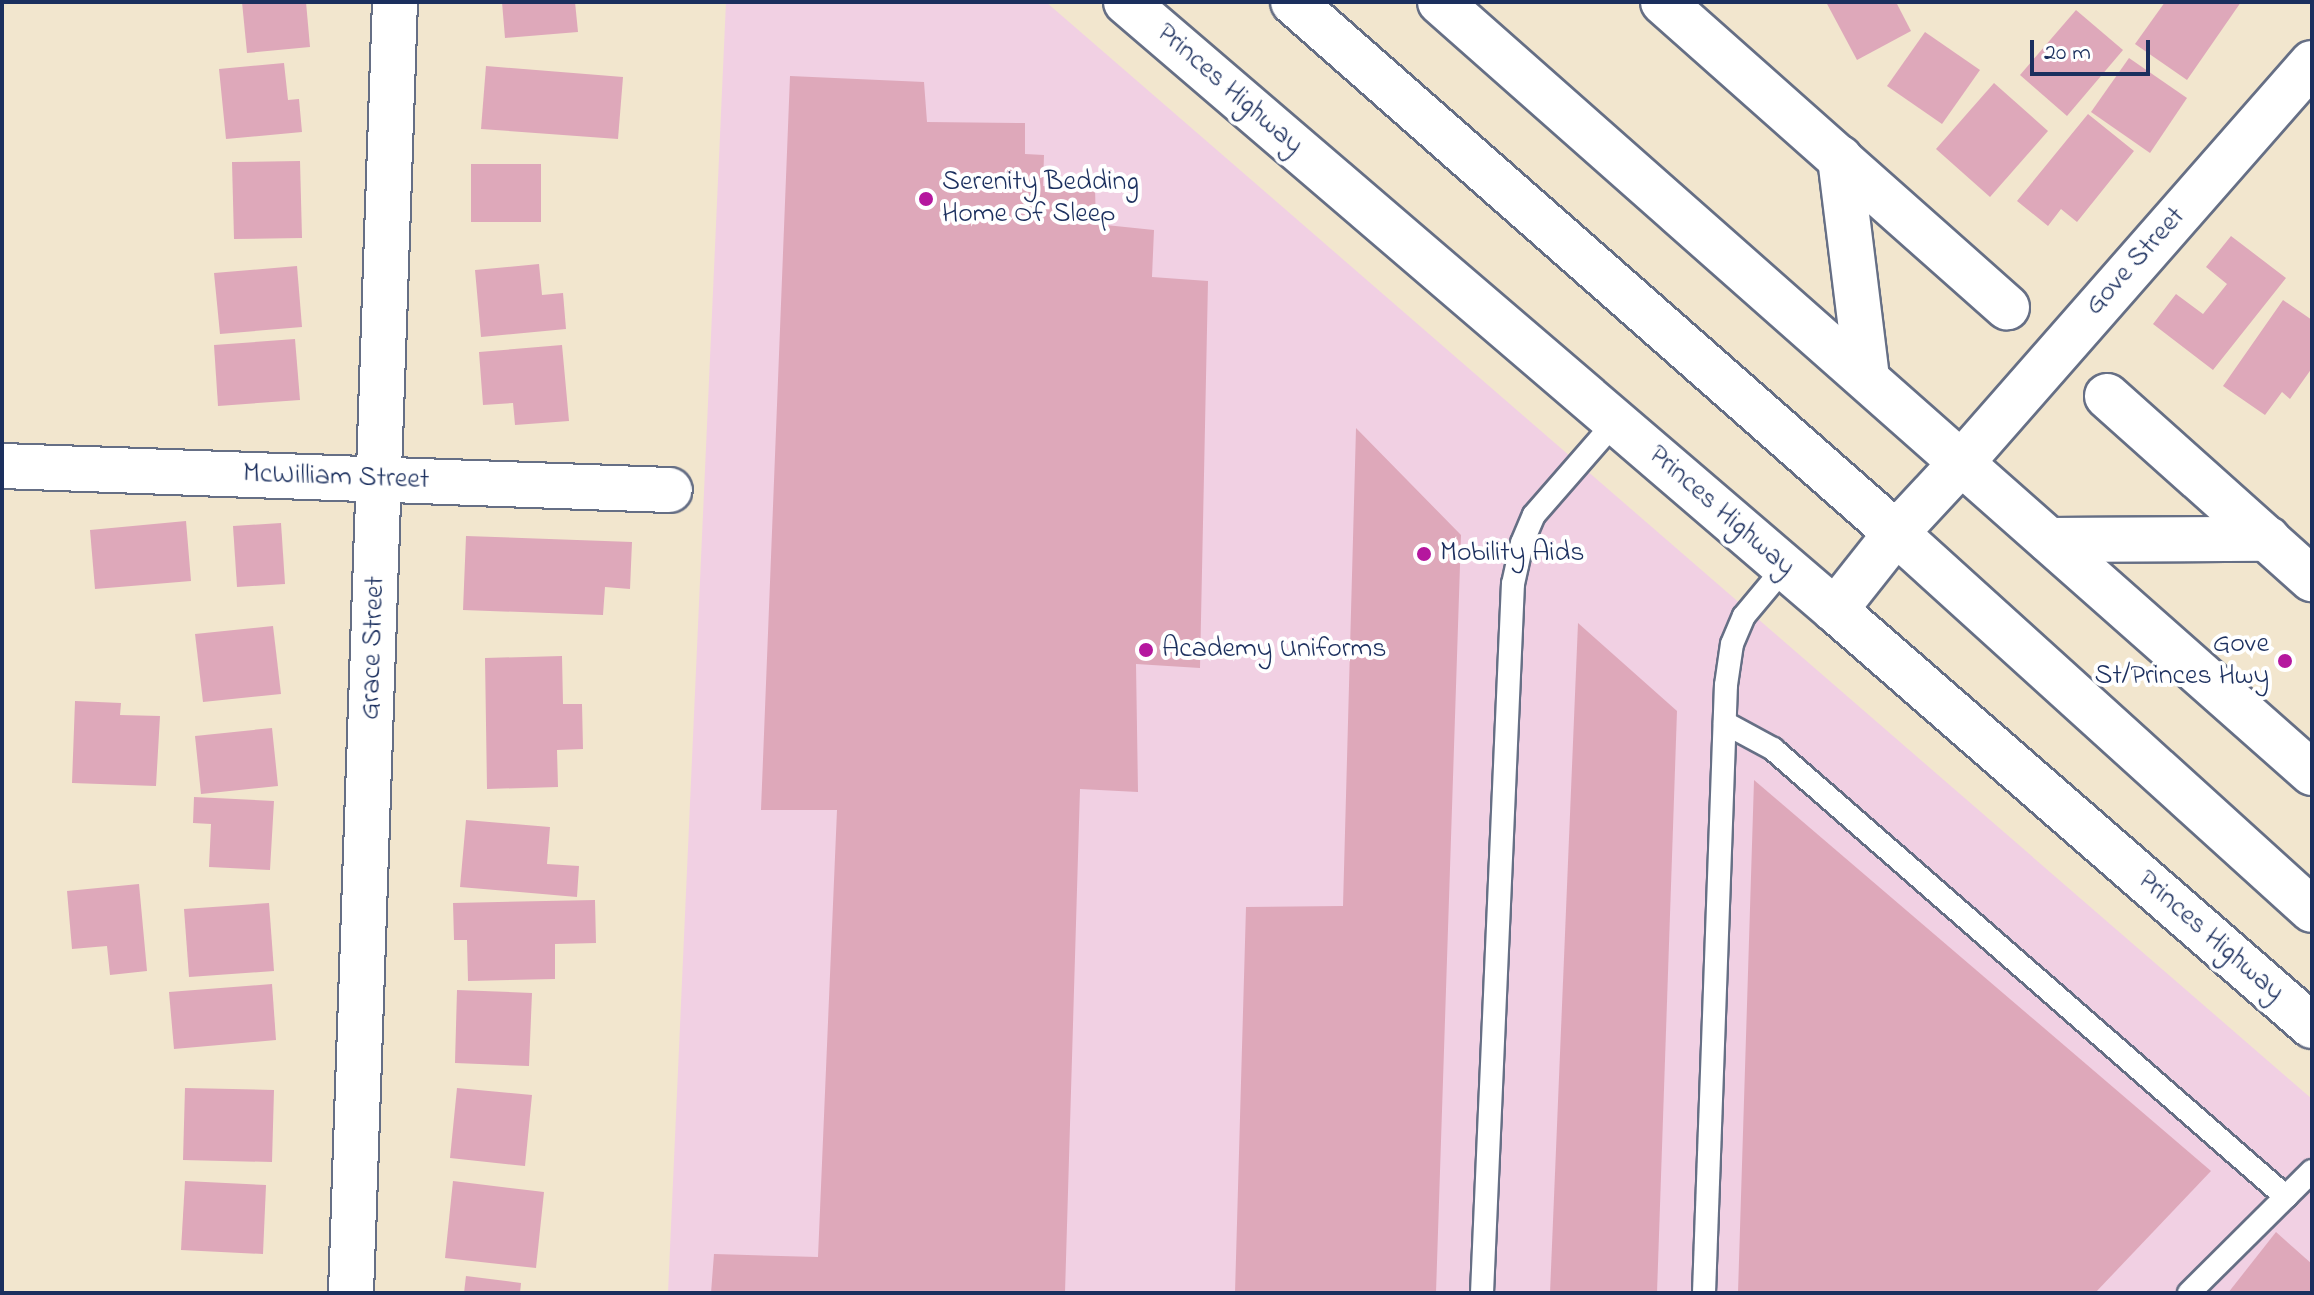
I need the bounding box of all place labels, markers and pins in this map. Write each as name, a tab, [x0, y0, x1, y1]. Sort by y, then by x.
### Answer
place label: Serenity Bedding Home Of Sleep	[942, 166, 1139, 232]
marker: Serenity Bedding Home Of Sleep	[917, 190, 935, 208]
place label: Mobility Aids	[1440, 537, 1585, 571]
marker: Mobility Aids	[1415, 545, 1433, 563]
place label: Gove St/Princes Hwy	[2094, 628, 2269, 694]
place label: Academy Uniforms	[1162, 633, 1386, 667]
marker: Academy Uniforms	[1137, 641, 1155, 659]
marker: Gove St/Princes Hwy	[2276, 652, 2294, 670]

